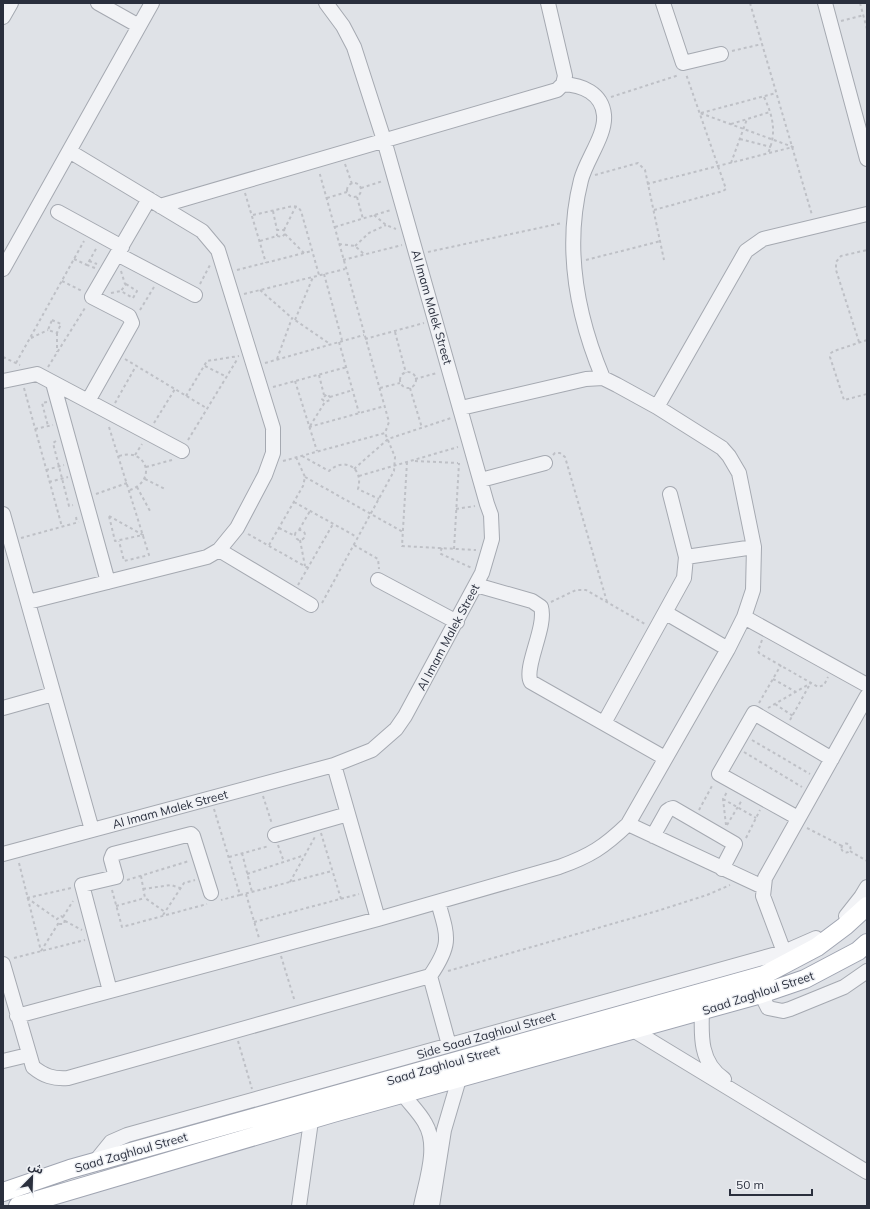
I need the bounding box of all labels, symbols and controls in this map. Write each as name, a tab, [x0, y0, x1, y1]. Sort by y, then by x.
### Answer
street label: Al Imam Malek Street	[408, 248, 456, 366]
street label: Al Imam Malek Street	[414, 581, 482, 693]
street label: Al Imam Malek Street	[111, 786, 229, 832]
street label: Saad Zaghloul Street	[700, 968, 816, 1018]
street label: Side Saad Zaghloul Street	[415, 1008, 557, 1062]
street label: Saad Zaghloul Street	[385, 1042, 501, 1088]
street label: Saad Zaghloul Street	[73, 1129, 189, 1175]
north arrow	[12, 1157, 52, 1197]
text: ش	[26, 1158, 46, 1177]
scale bar	[730, 1171, 812, 1197]
text: 50 m	[736, 1177, 764, 1192]

